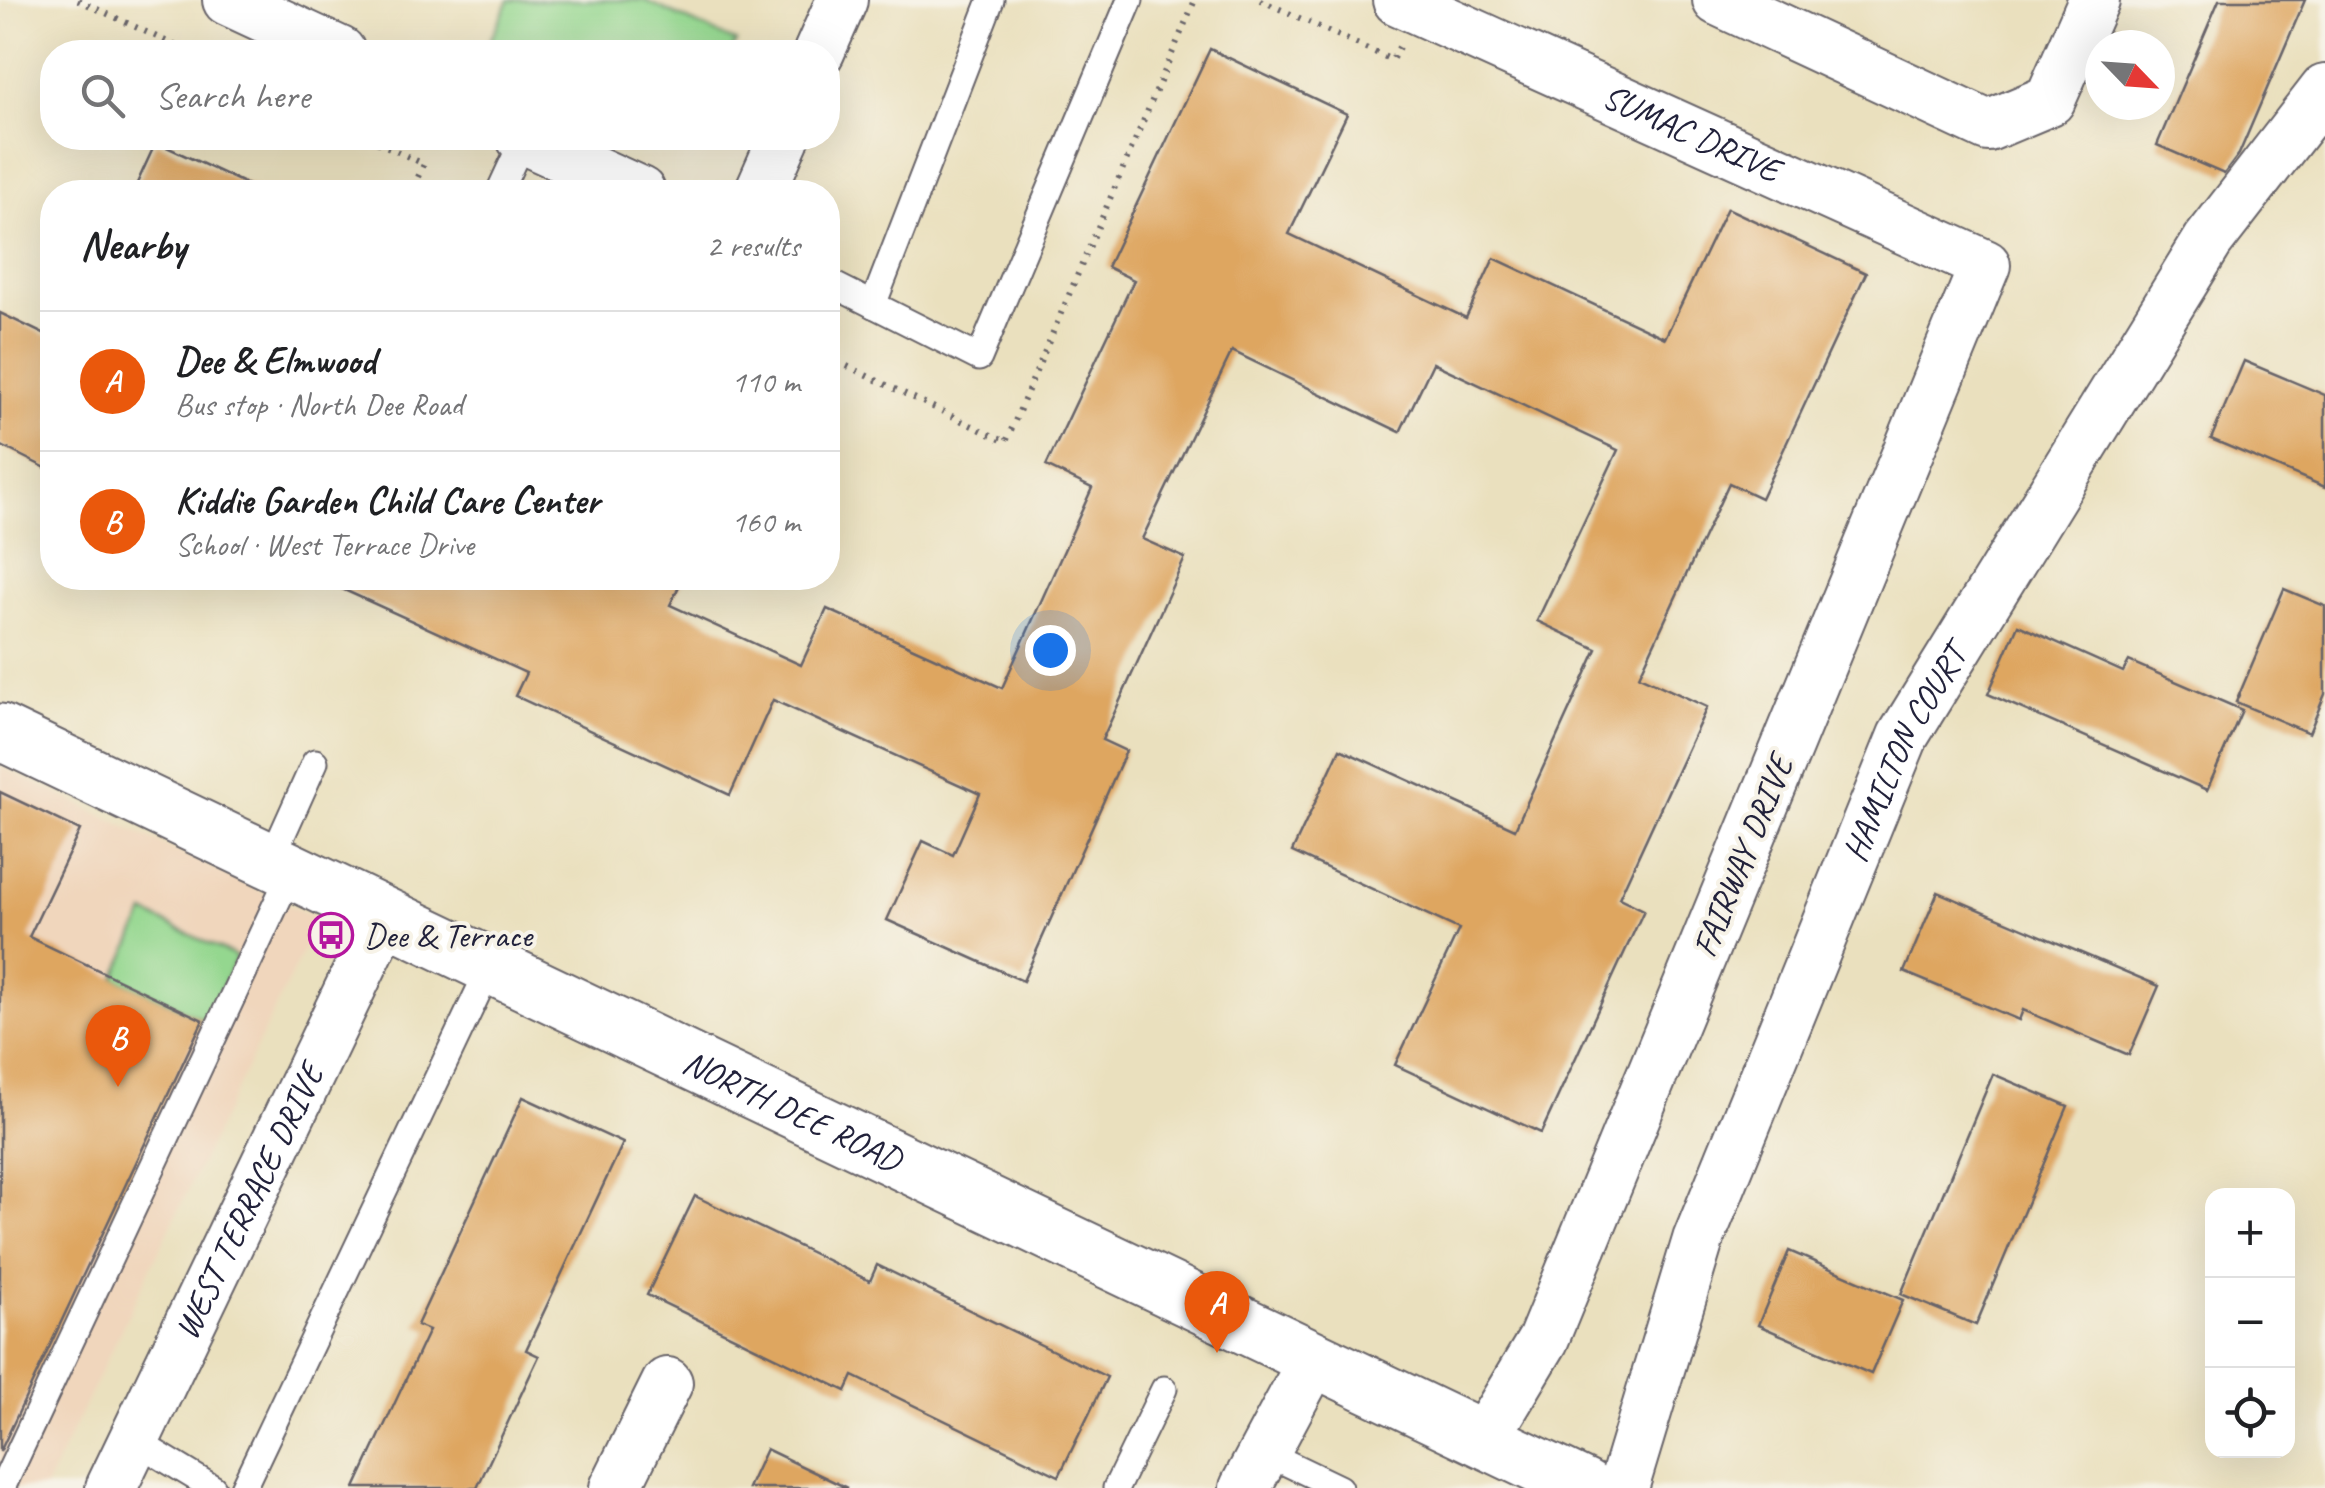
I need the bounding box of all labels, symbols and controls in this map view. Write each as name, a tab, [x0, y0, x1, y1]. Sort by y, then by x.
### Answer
north arrow	[2085, 30, 2175, 120]
search box	[40, 40, 840, 150]
icon: search	[75, 68, 130, 123]
text: Search here	[155, 72, 310, 119]
street label: SUMAC DRIVE	[1596, 73, 1791, 194]
text: Nearby	[80, 219, 186, 272]
text: 2 results	[706, 225, 800, 266]
text: Dee & Elmwood	[175, 337, 376, 384]
text: A	[104, 361, 121, 402]
text: 110 m	[731, 361, 800, 402]
text: Bus stop · North Dee Road	[175, 384, 463, 425]
text: Kiddie Garden Child Care Center	[175, 477, 599, 524]
text: B	[104, 501, 121, 542]
text: 160 m	[731, 501, 800, 542]
text: School · West Terrace Drive	[175, 524, 474, 565]
your location	[1025, 625, 1076, 676]
street label: HAMILTON COURT	[1832, 629, 1981, 868]
street label: FAIRWAY DRIVE	[1682, 745, 1805, 963]
bus stop icon: Dee & Terrace	[308, 912, 354, 958]
place label: Dee & Terrace	[364, 913, 535, 958]
pin: B	[86, 1004, 150, 1087]
street label: NORTH DEE ROAD	[676, 1039, 911, 1183]
street label: WEST TERRACE DRIVE	[164, 1052, 336, 1346]
map controls	[2205, 1188, 2295, 1458]
button: +	[2205, 1188, 2295, 1278]
pin: A	[1184, 1270, 1250, 1353]
button: −	[2205, 1278, 2295, 1368]
button: locate	[2205, 1368, 2295, 1458]

